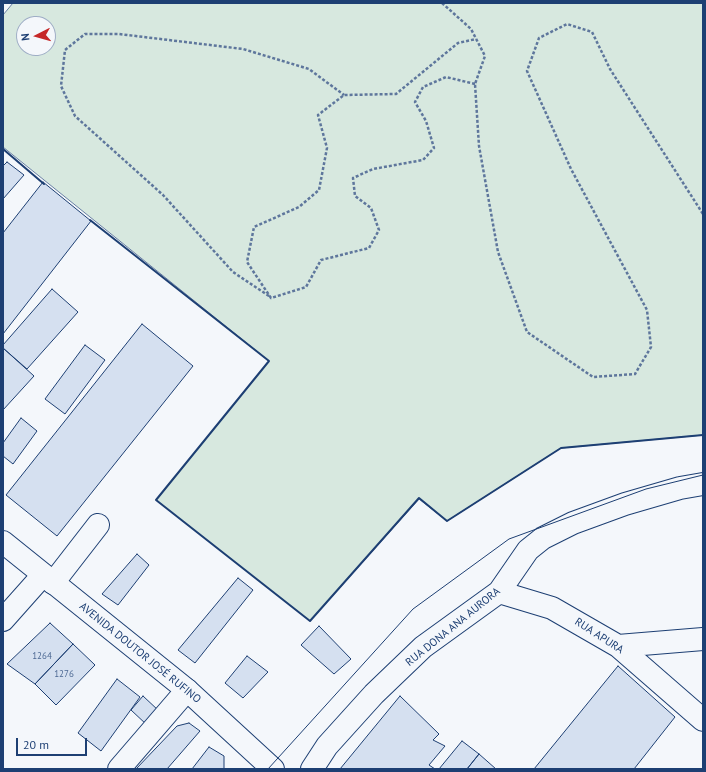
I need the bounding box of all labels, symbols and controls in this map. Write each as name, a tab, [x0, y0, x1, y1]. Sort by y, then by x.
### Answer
north arrow	[16, 16, 56, 56]
text: N	[18, 33, 32, 41]
street label: RUA DONA ANA AURORA	[403, 585, 503, 669]
street label: AVENIDA DOUTOR JOSÉ RUFINO	[77, 600, 203, 706]
street label: RUA APURA	[572, 615, 626, 657]
house number: 1264	[32, 651, 52, 661]
house number: 1276	[54, 669, 74, 679]
scale bar	[18, 730, 89, 756]
text: 20 m	[23, 737, 49, 752]

